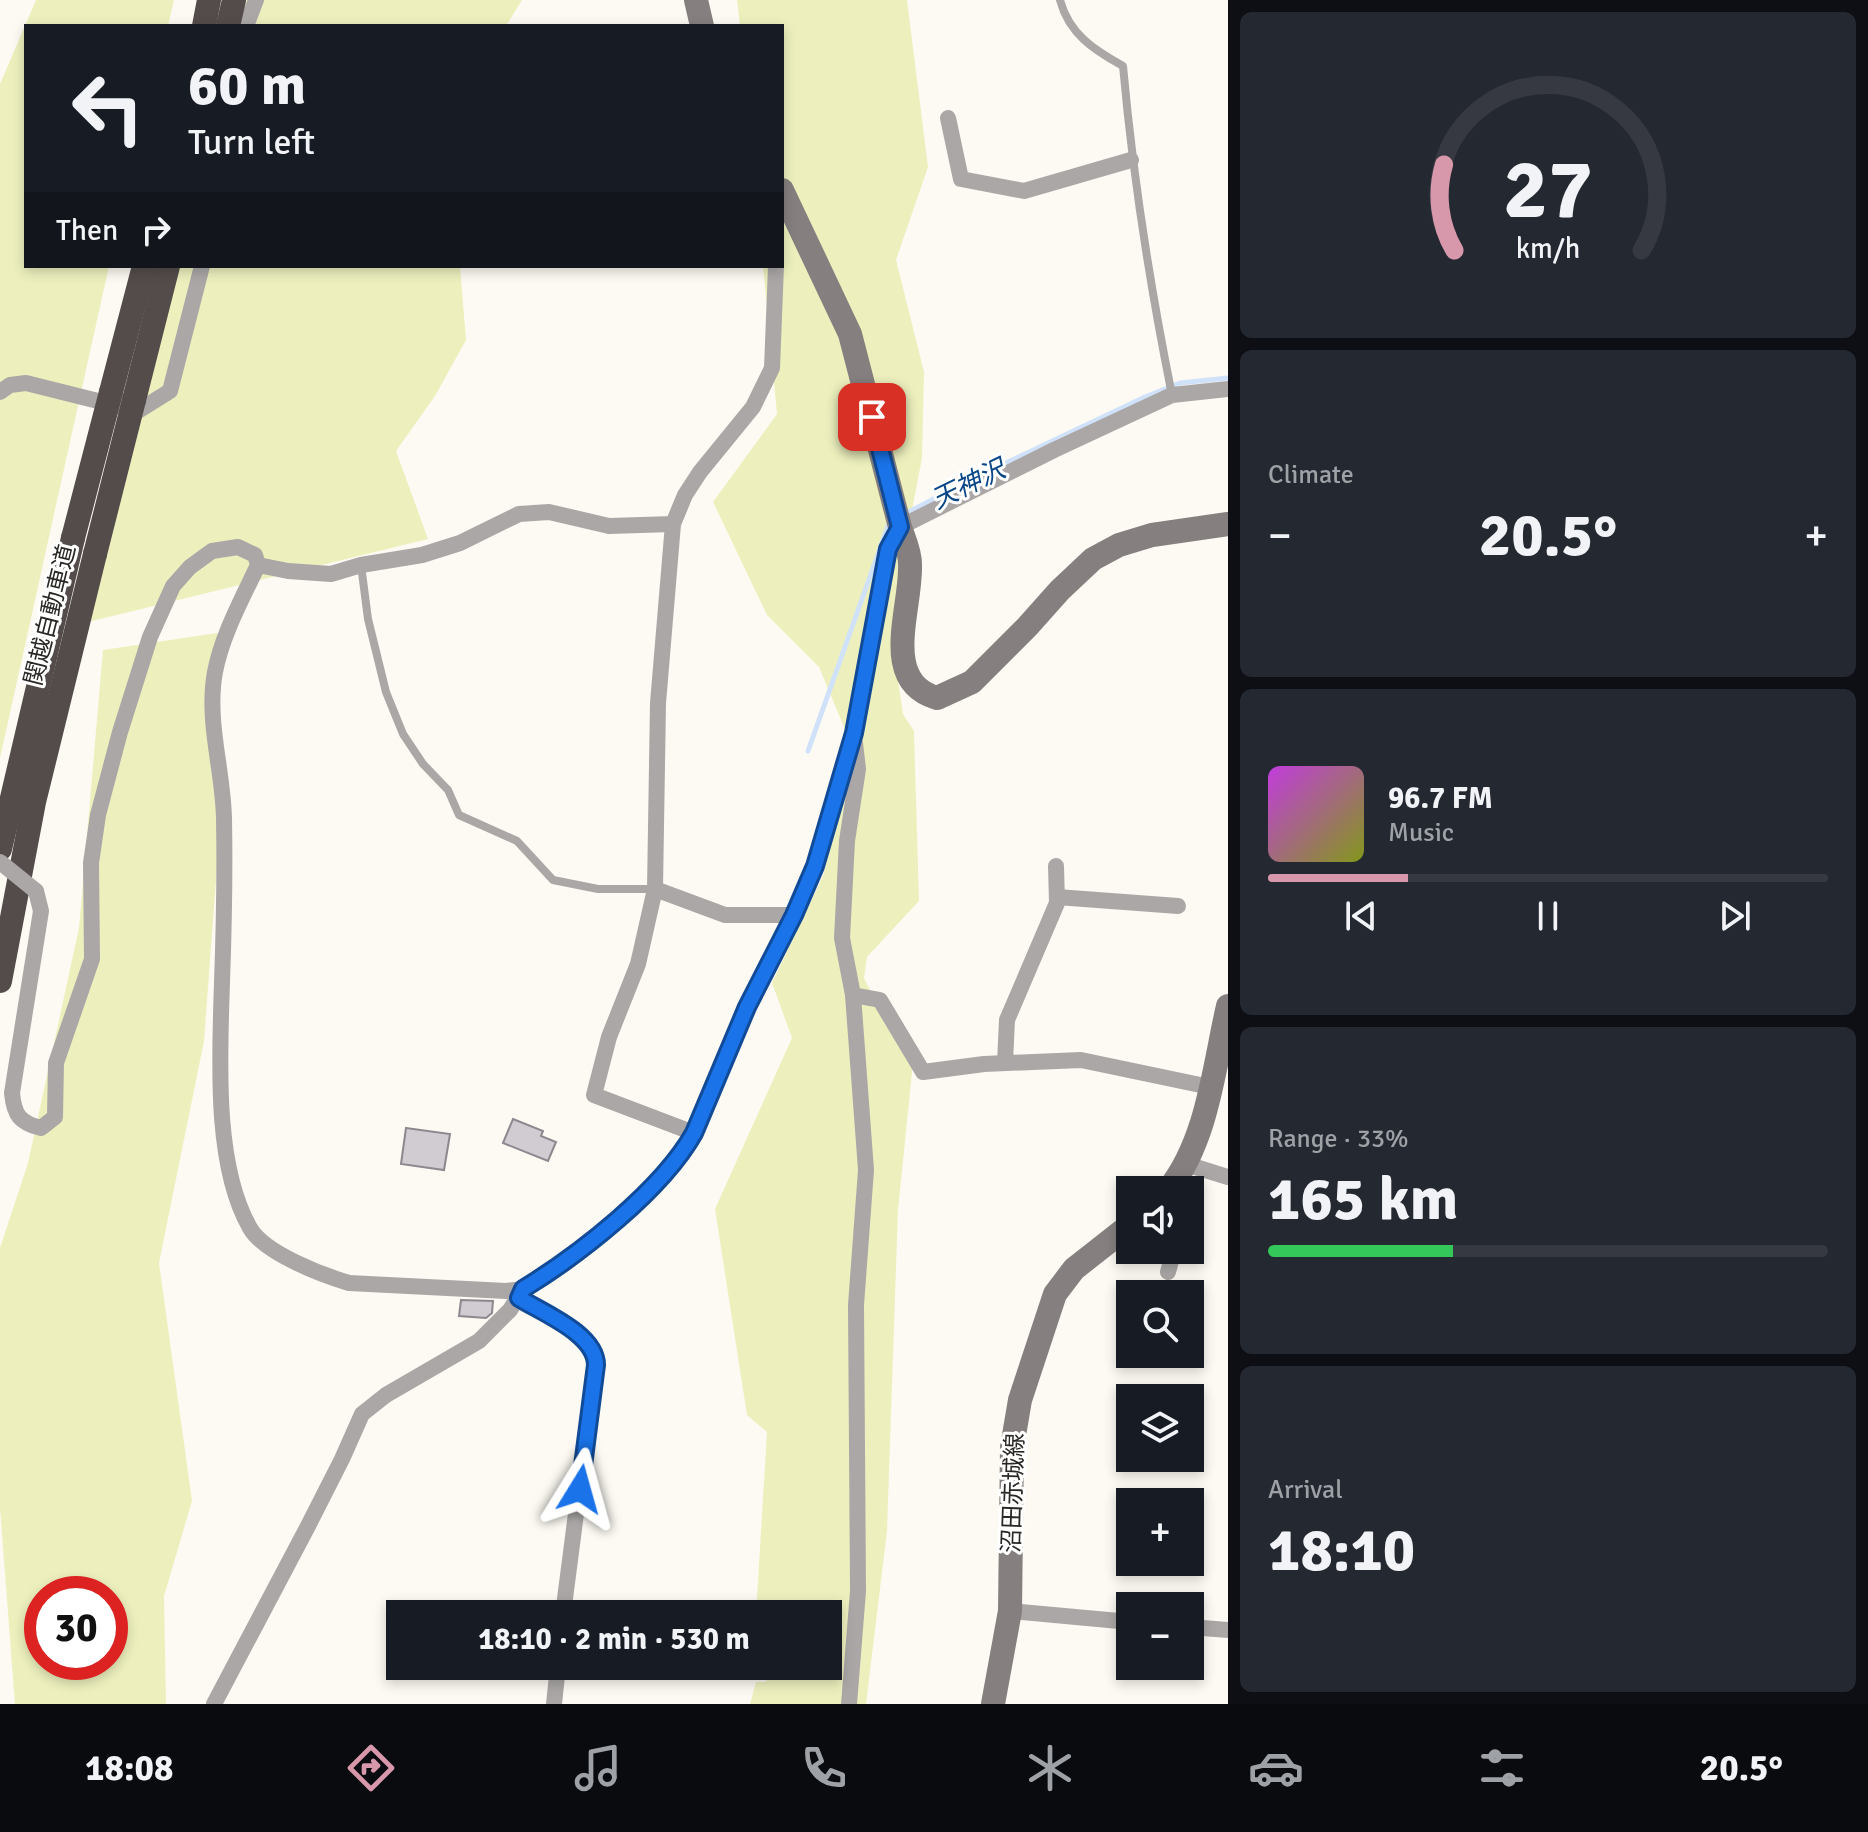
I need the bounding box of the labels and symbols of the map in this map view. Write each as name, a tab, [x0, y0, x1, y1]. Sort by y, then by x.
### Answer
pin	[838, 383, 906, 451]
water label: 天神沢	[926, 452, 1013, 516]
street label: 関越自動車道	[18, 542, 82, 688]
street label: 沼田赤城線	[996, 1433, 1030, 1553]
position arrow	[538, 1447, 622, 1531]
speed limit sign: 30	[24, 1576, 128, 1680]

